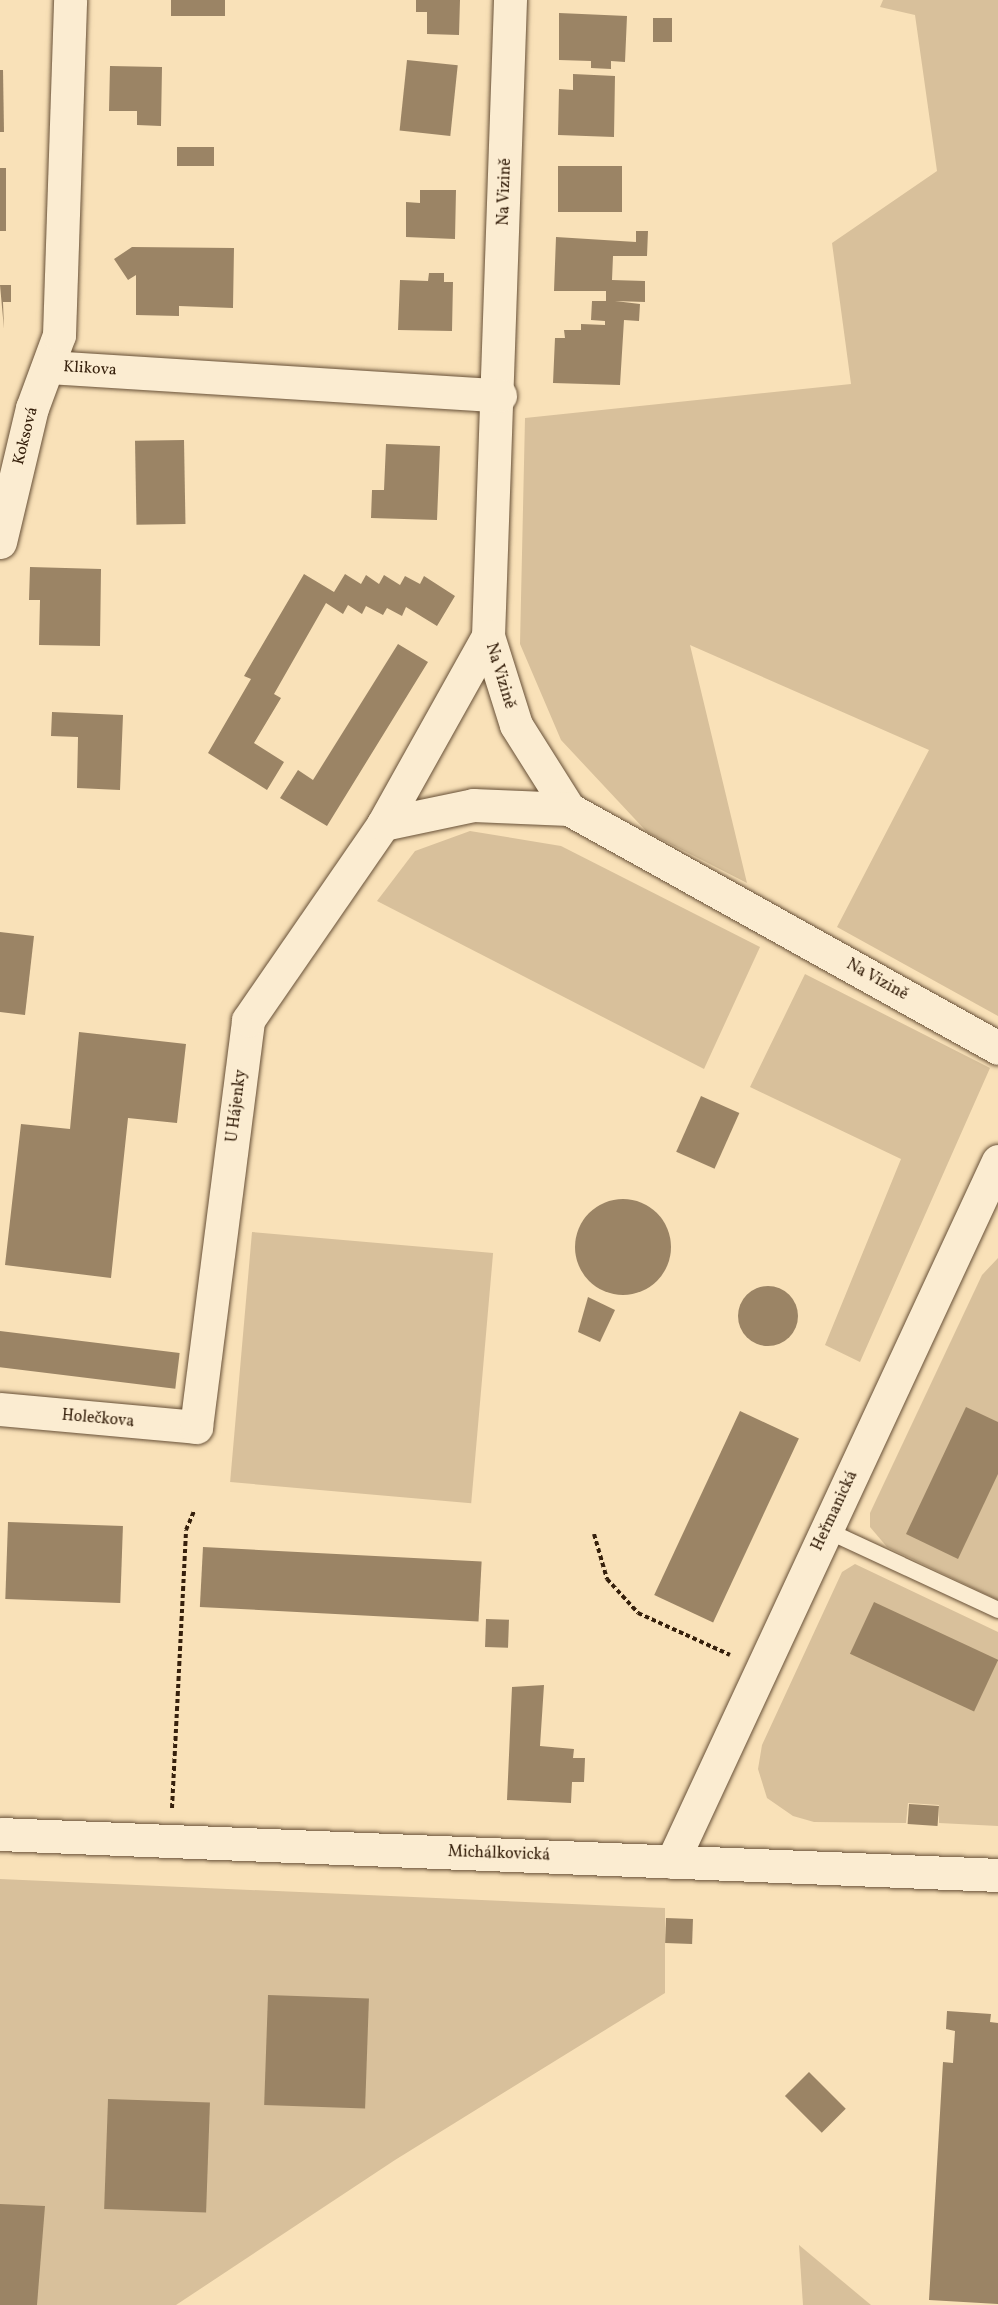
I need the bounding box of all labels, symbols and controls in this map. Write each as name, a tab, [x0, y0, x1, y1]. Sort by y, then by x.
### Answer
street label: Na Vizině	[494, 158, 516, 226]
street label: Klikova	[63, 358, 117, 380]
street label: Koksová	[10, 405, 42, 467]
street label: Na Vizině	[481, 641, 519, 711]
street label: Na Vizině	[843, 955, 911, 1005]
street label: U Hájenky	[223, 1069, 251, 1143]
street label: Holečkova	[61, 1406, 135, 1432]
street label: Heřmanická	[808, 1468, 862, 1554]
street label: Michálkovická	[448, 1843, 550, 1865]

